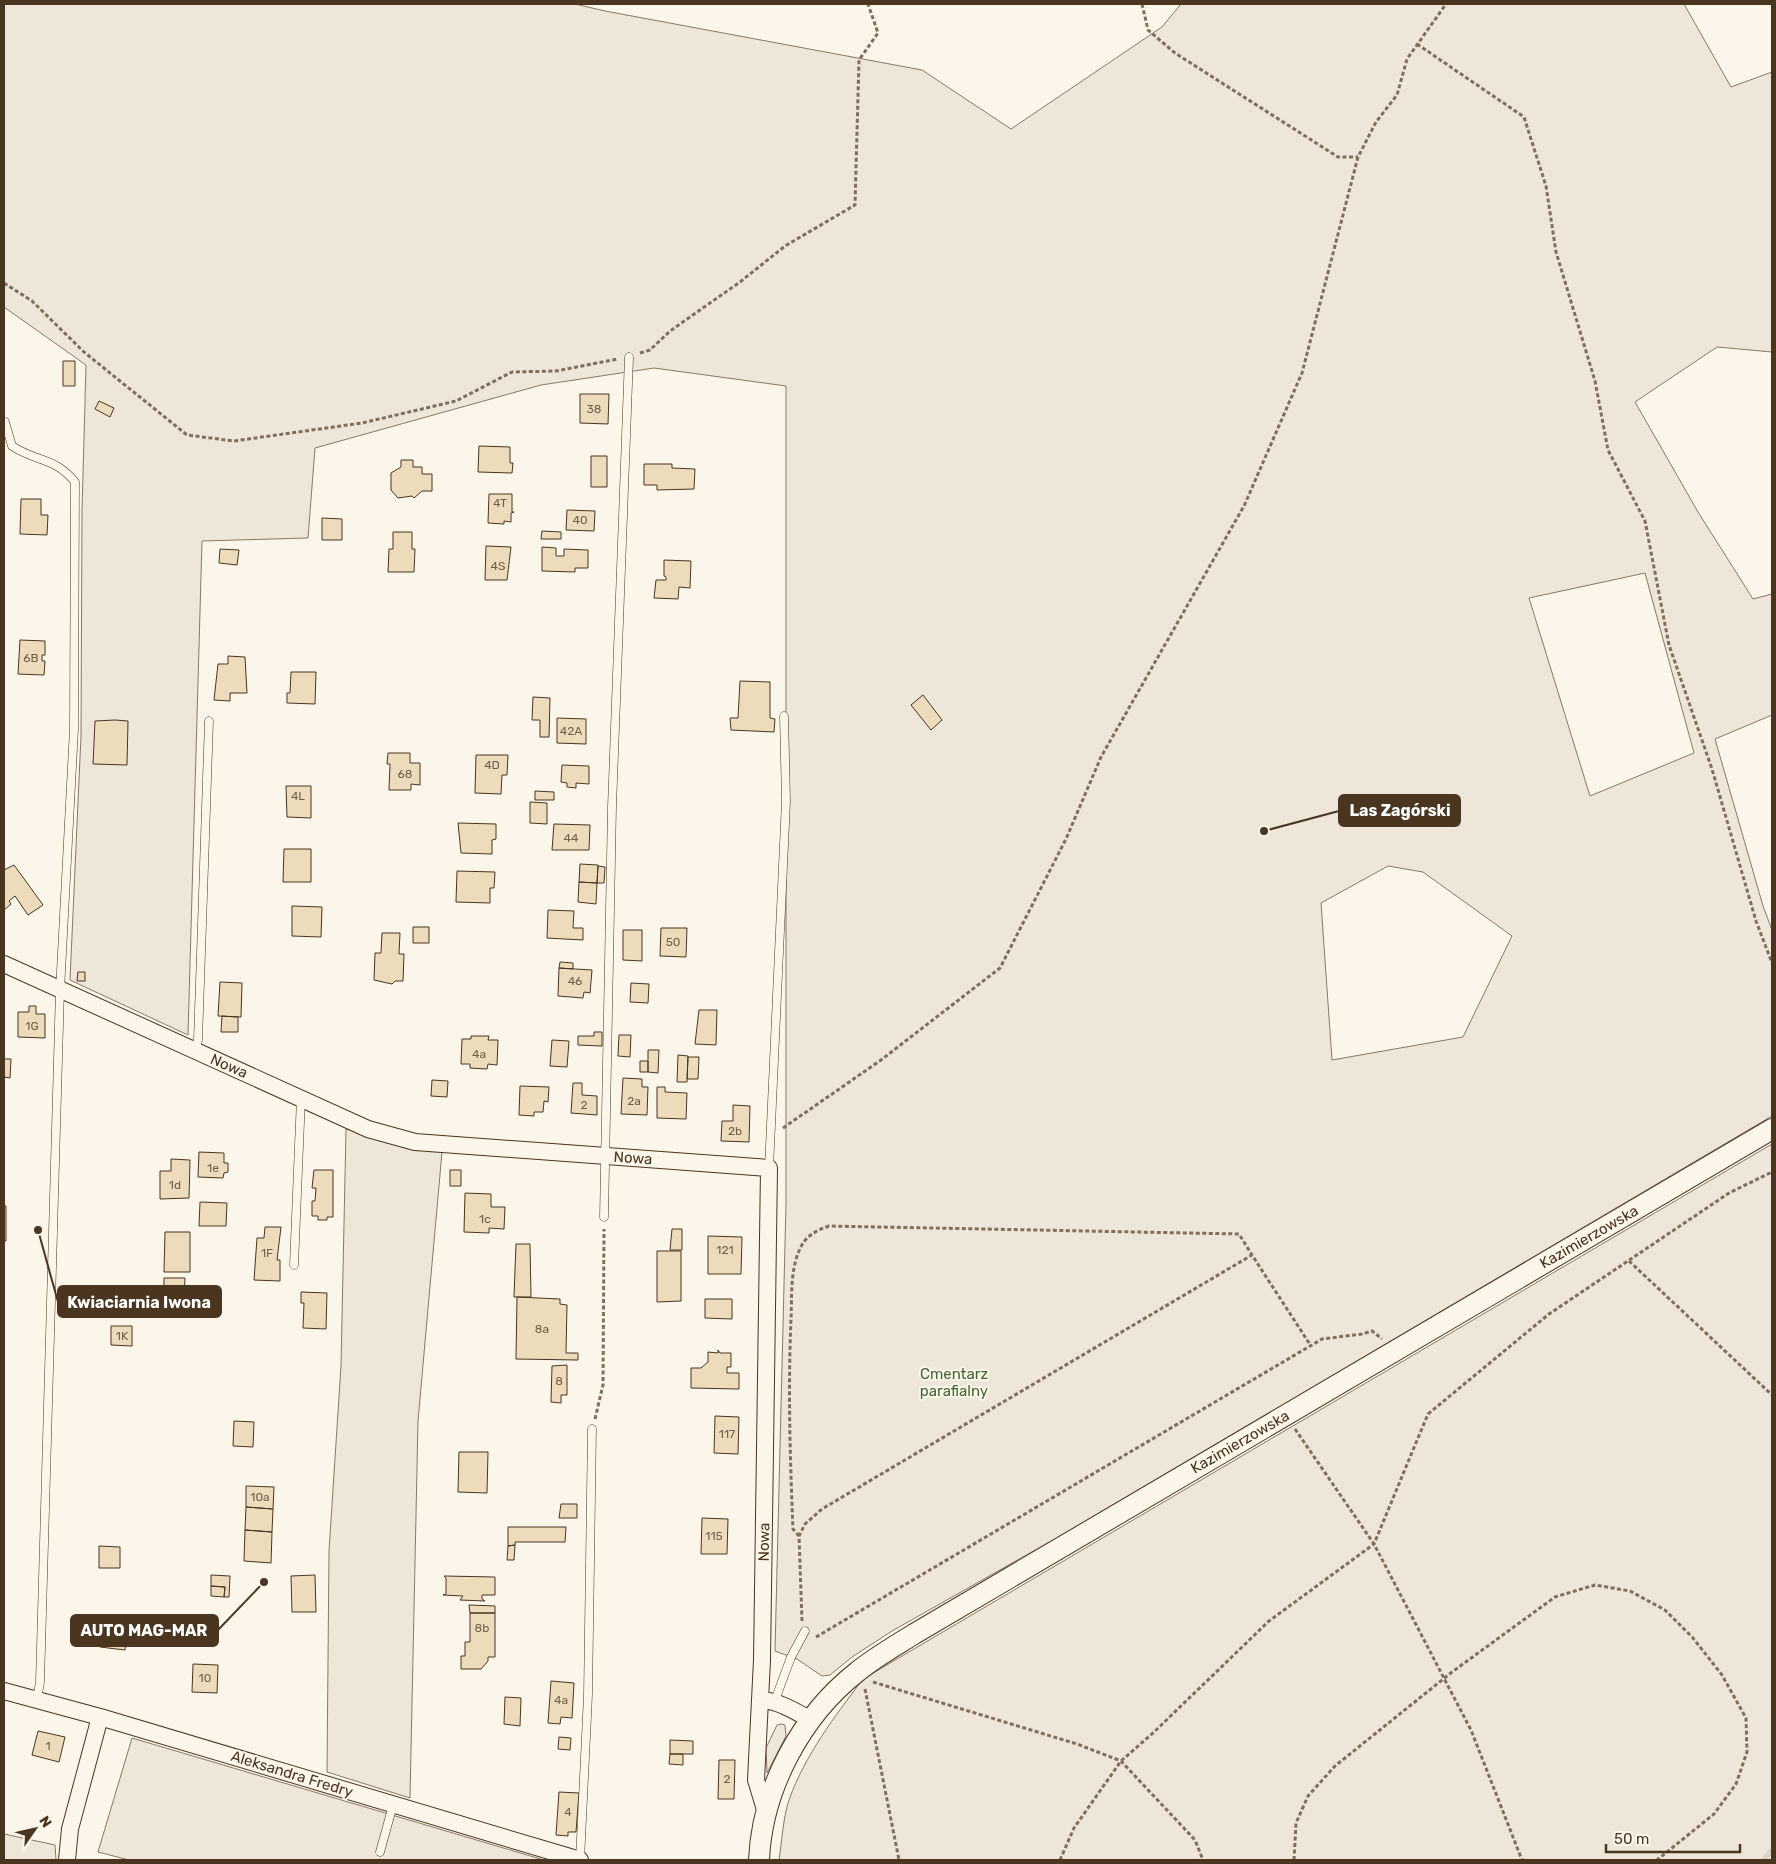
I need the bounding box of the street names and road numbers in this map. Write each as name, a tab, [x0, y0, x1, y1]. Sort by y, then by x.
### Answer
street label: Nowa	[208, 1050, 250, 1082]
street label: Nowa	[613, 1148, 653, 1168]
street label: Kazimierzowska	[1537, 1201, 1641, 1273]
street label: Kazimierzowska	[1188, 1406, 1292, 1478]
street label: Nowa	[755, 1522, 773, 1562]
street label: Aleksandra Fredry	[229, 1747, 355, 1801]

